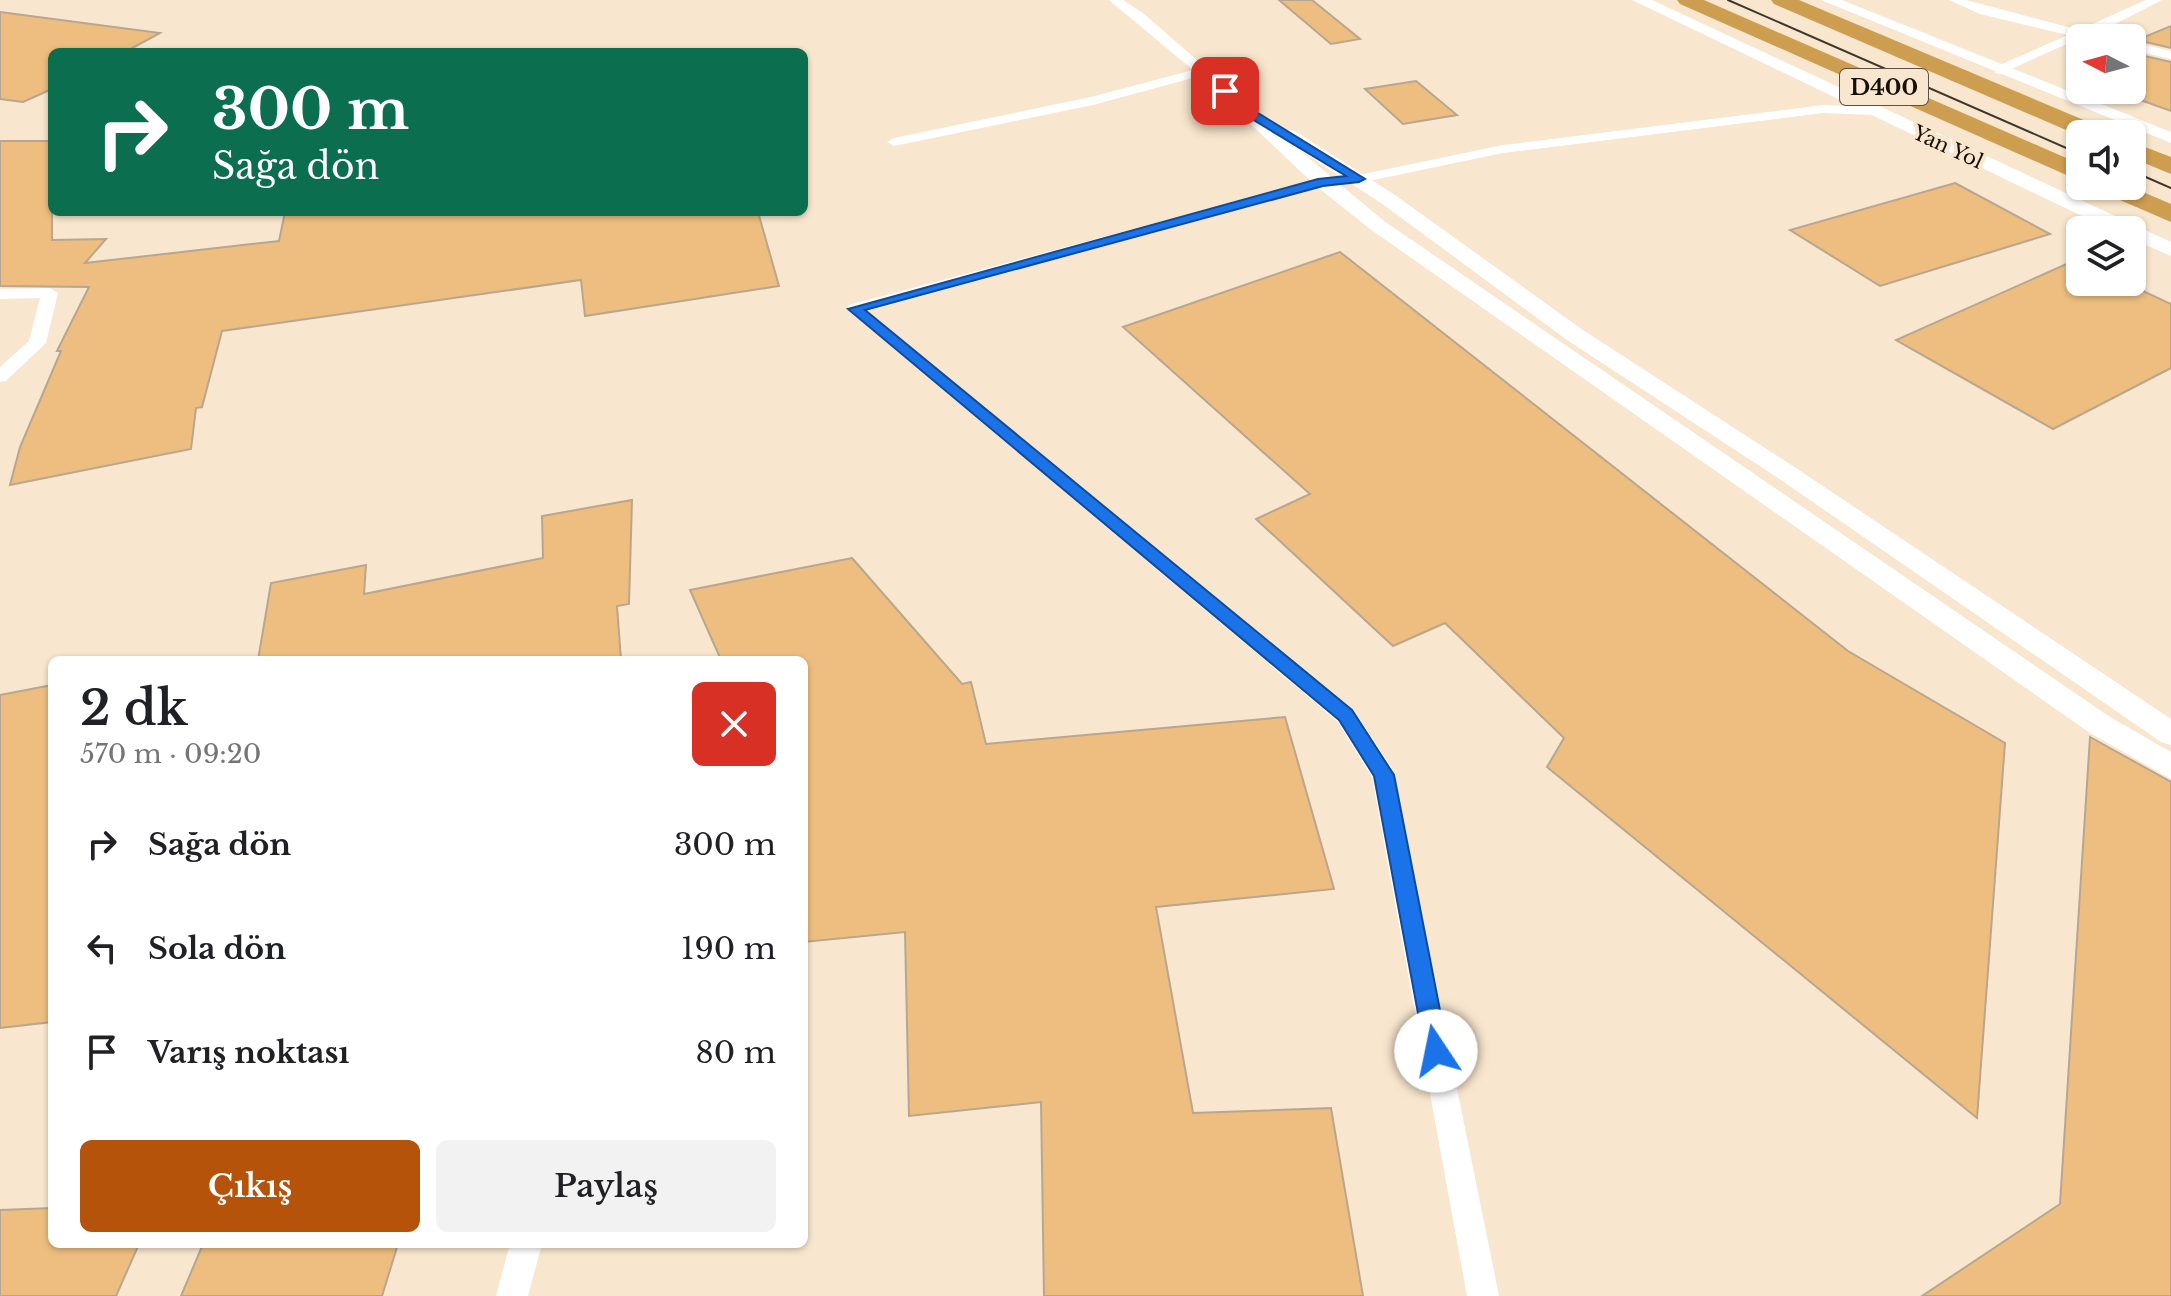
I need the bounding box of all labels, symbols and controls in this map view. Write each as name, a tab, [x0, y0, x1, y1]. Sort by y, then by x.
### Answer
north arrow	[2066, 24, 2146, 104]
map controls	[2066, 24, 2146, 296]
pin	[1191, 57, 1259, 125]
icon: arrive	[1203, 69, 1247, 113]
road number: D400	[1840, 69, 1928, 105]
text: 300 m	[212, 75, 409, 144]
icon: right	[80, 80, 184, 184]
street label: Yan Yol	[1908, 120, 1987, 174]
button: sound	[2066, 120, 2146, 200]
text: Sağa dön	[212, 144, 379, 189]
button: layers	[2066, 216, 2146, 296]
text: 2 dk	[80, 678, 188, 738]
button: close	[692, 682, 776, 766]
text: 570 m · 09:20	[80, 738, 261, 770]
icon: right	[80, 822, 124, 866]
text: Sağa dön	[148, 826, 291, 863]
text: 300 m	[674, 826, 776, 863]
icon: left	[80, 926, 124, 970]
text: Sola dön	[148, 930, 286, 967]
text: 190 m	[681, 930, 776, 967]
position arrow	[1394, 1009, 1478, 1093]
icon: arrive	[80, 1030, 124, 1074]
text: Varış noktası	[148, 1034, 349, 1071]
text: 80 m	[696, 1034, 776, 1071]
button: Çıkış	[80, 1140, 420, 1232]
button: Paylaş	[436, 1140, 776, 1232]

